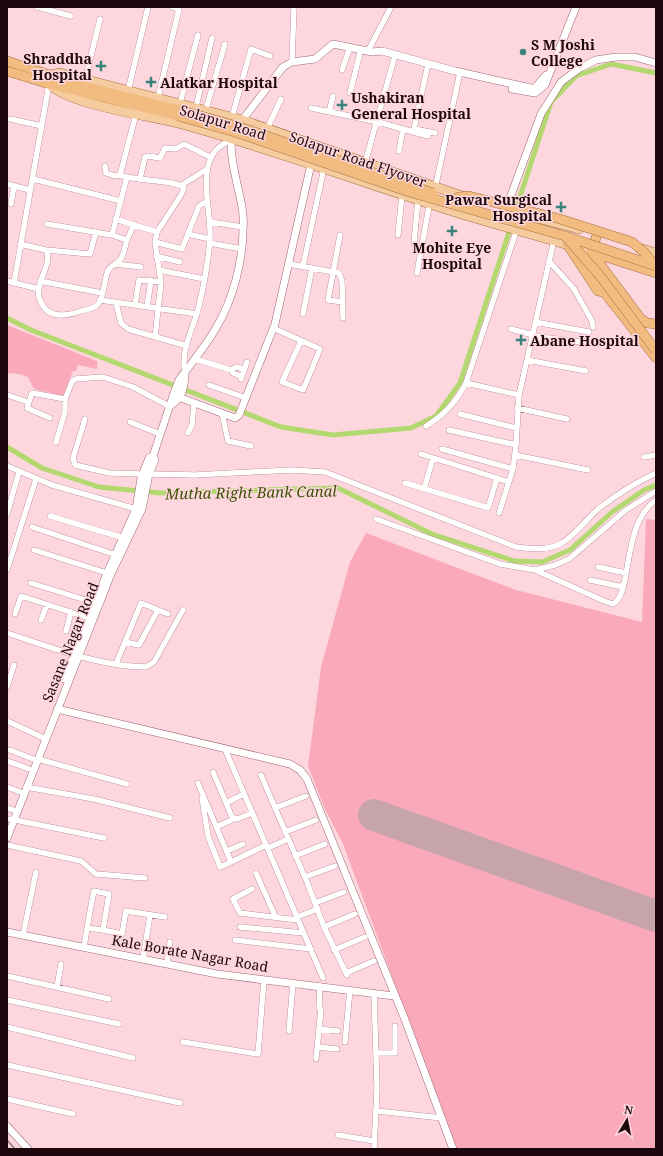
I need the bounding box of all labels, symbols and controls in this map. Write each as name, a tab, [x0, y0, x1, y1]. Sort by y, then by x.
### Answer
place label: S M Joshi College	[531, 35, 595, 70]
marker: S M Joshi College	[518, 47, 528, 57]
place label: Shraddha Hospital	[23, 49, 92, 84]
marker: Shraddha Hospital	[95, 60, 107, 72]
place label: Alatkar Hospital	[160, 73, 278, 92]
marker: Alatkar Hospital	[145, 76, 157, 88]
place label: Ushakiran General Hospital	[351, 88, 471, 123]
marker: Ushakiran General Hospital	[336, 99, 348, 111]
street label: Solapur Road	[177, 100, 269, 144]
street label: Solapur Road Flyover	[287, 127, 429, 192]
place label: Pawar Surgical Hospital	[445, 190, 552, 225]
marker: Pawar Surgical Hospital	[555, 201, 567, 213]
marker: Mohite Eye Hospital	[446, 225, 458, 237]
place label: Mohite Eye Hospital	[413, 238, 491, 273]
place label: Abane Hospital	[530, 331, 639, 350]
marker: Abane Hospital	[515, 334, 527, 346]
water label: Mutha Right Bank Canal	[164, 480, 337, 504]
street label: Sasane Nagar Road	[37, 579, 103, 705]
street label: Kale Borate Nagar Road	[110, 930, 270, 976]
north arrow	[607, 1100, 647, 1140]
text: N	[623, 1102, 635, 1118]

